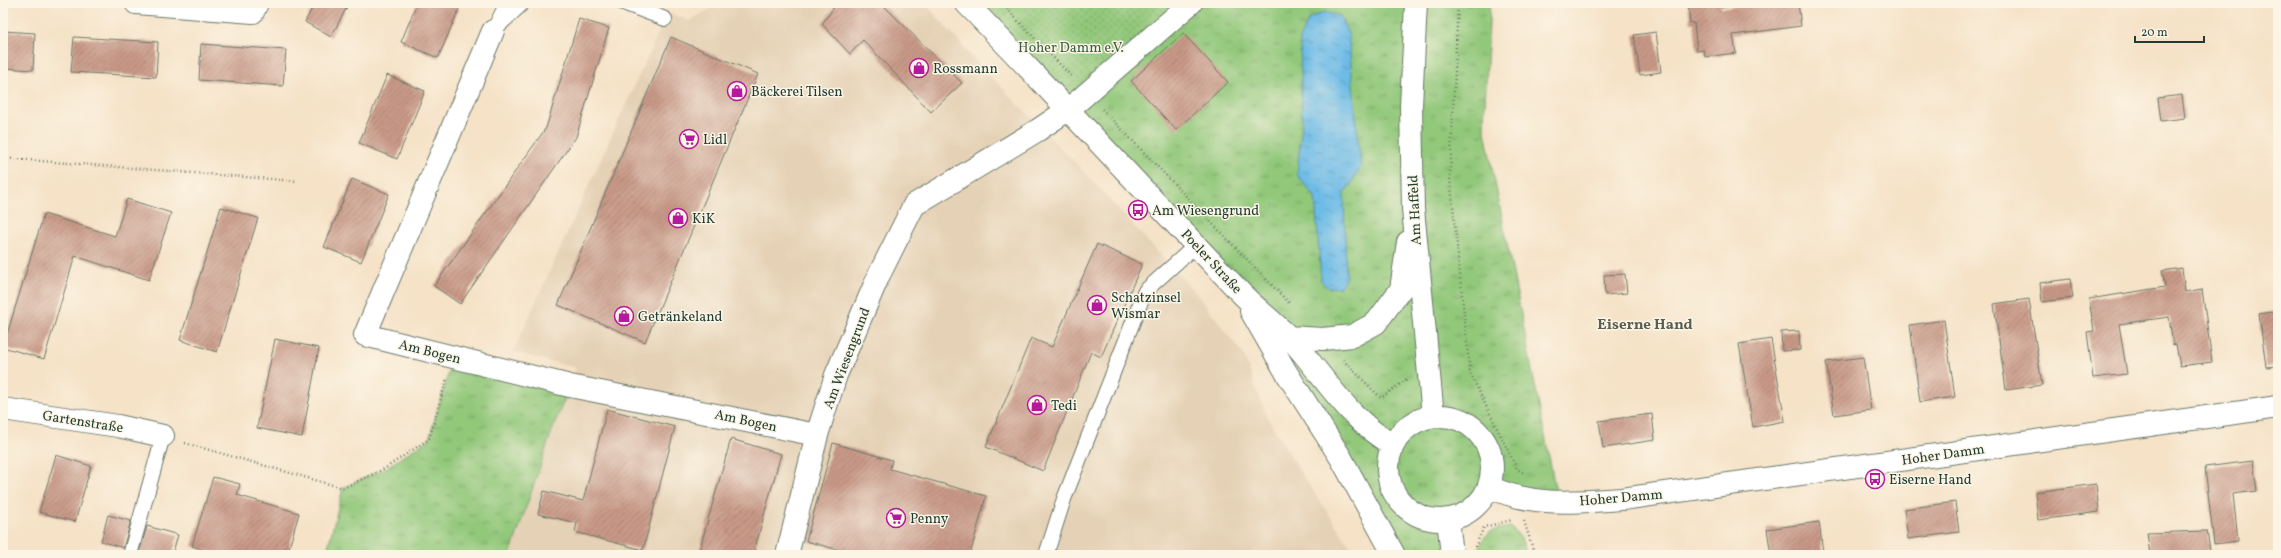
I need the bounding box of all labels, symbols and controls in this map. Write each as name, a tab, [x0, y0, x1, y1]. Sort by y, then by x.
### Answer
scale bar	[2135, 18, 2204, 44]
text: 20 m	[2141, 25, 2168, 41]
park label: Hoher Damm e.V.	[1018, 39, 1124, 58]
shop icon: Rossmann	[908, 57, 930, 79]
place label: Rossmann	[933, 60, 998, 79]
shop icon: Bäckerei Tilsen	[726, 80, 748, 102]
place label: Bäckerei Tilsen	[751, 83, 843, 102]
supermarket icon: Lidl	[678, 128, 700, 150]
place label: Lidl	[703, 131, 727, 150]
street label: Am Haffeld	[1404, 174, 1427, 246]
bus stop icon: Am Wiesengrund	[1127, 199, 1149, 221]
place label: Am Wiesengrund	[1152, 202, 1259, 221]
shop icon: KiK	[667, 207, 689, 229]
place label: KiK	[692, 210, 716, 229]
street label: Poeler Straße	[1176, 226, 1246, 299]
place label: Schatzinsel Wismar	[1111, 289, 1181, 324]
shop icon: Schatzinsel Wismar	[1086, 294, 1108, 316]
shop icon: Getränkeland	[613, 305, 635, 327]
street label: Am Wiesengrund	[819, 305, 876, 412]
place label: Getränkeland	[638, 308, 723, 327]
district label: Eiserne Hand	[1597, 315, 1693, 336]
street label: Am Bogen	[397, 336, 463, 369]
shop icon: Tedi	[1026, 394, 1048, 416]
place label: Tedi	[1051, 397, 1077, 416]
street label: Am Bogen	[713, 406, 779, 437]
street label: Gartenstraße	[41, 407, 125, 438]
street label: Hoher Damm	[1901, 440, 1986, 471]
bus stop icon: Eiserne Hand	[1864, 468, 1886, 490]
place label: Eiserne Hand	[1889, 471, 1972, 490]
street label: Hoher Damm	[1579, 485, 1664, 512]
supermarket icon: Penny	[885, 507, 907, 529]
place label: Penny	[910, 510, 949, 529]

